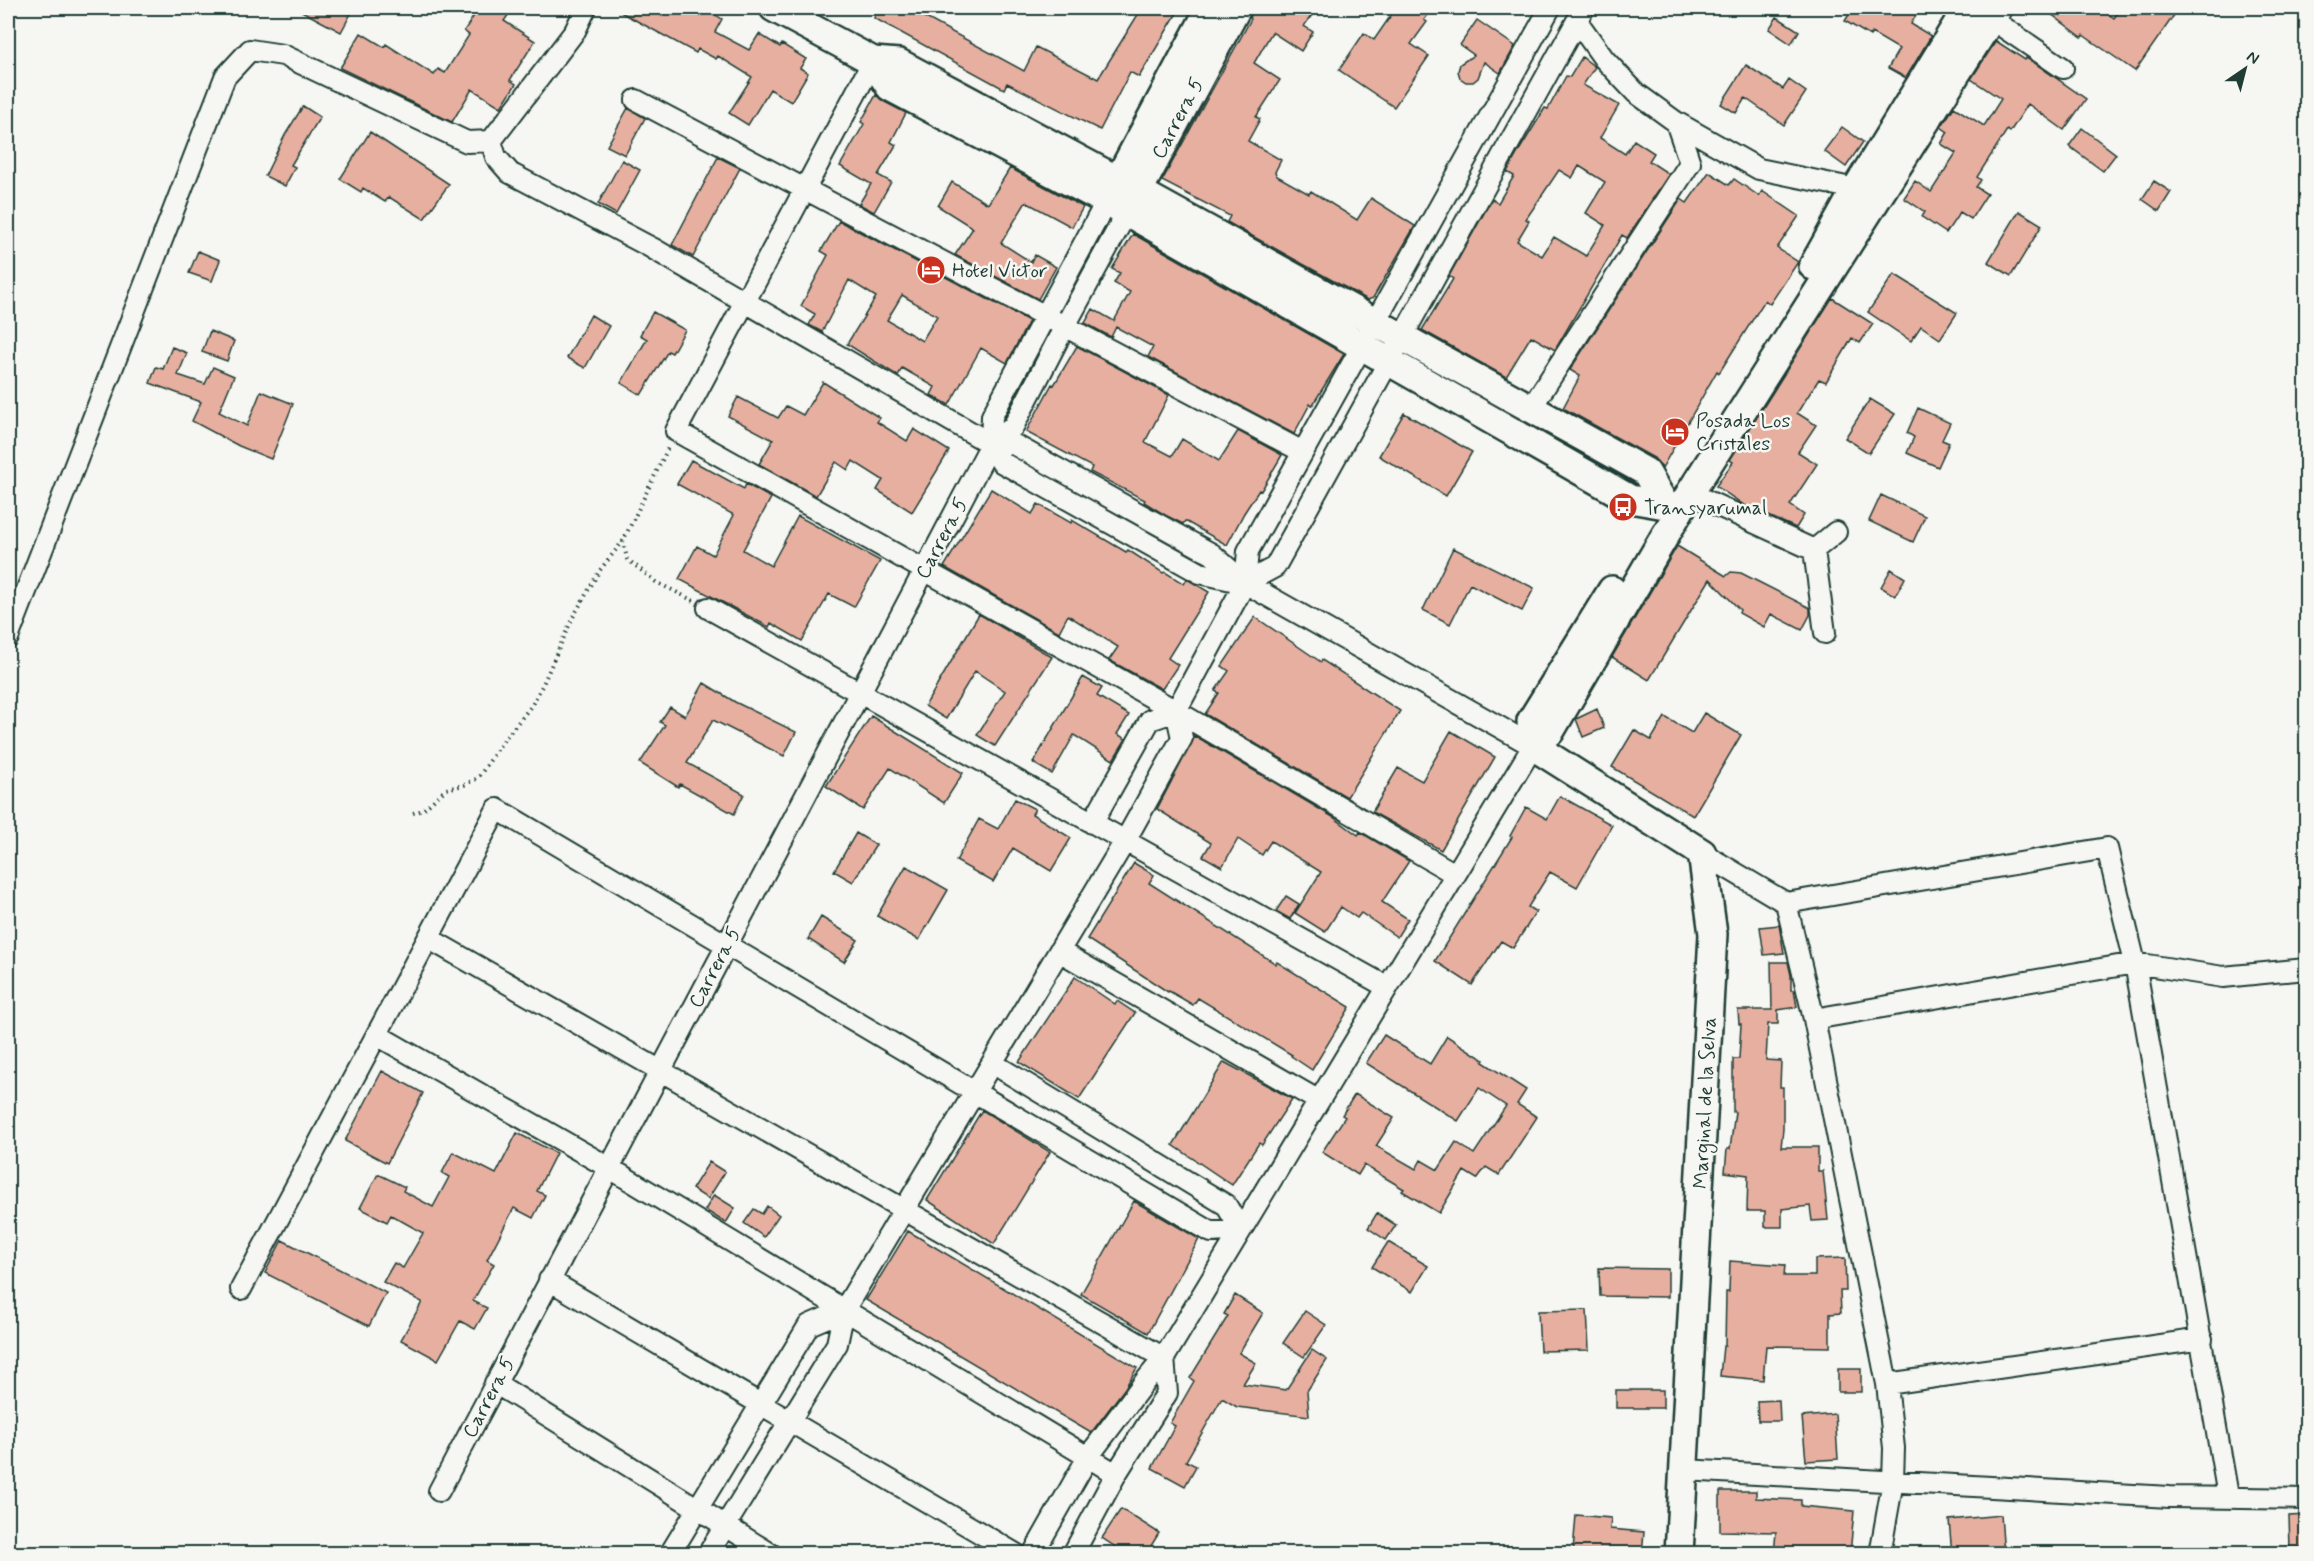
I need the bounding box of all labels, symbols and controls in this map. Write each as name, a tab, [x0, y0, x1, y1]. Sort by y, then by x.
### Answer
north arrow	[2215, 39, 2275, 99]
text: N	[2242, 46, 2263, 70]
street label: Carrera 5	[1146, 73, 1211, 164]
hotel icon: Hotel Victor	[915, 254, 947, 286]
place label: Hotel Victor	[952, 258, 1048, 285]
place label: Posada Los Cristales	[1696, 408, 1790, 458]
hotel icon: Posada Los Cristales	[1659, 416, 1691, 448]
bus stop icon: Transyarumal	[1607, 491, 1639, 523]
street label: Carrera 5	[910, 493, 975, 584]
place label: Transyarumal	[1644, 495, 1767, 522]
street label: Carrera 5	[683, 922, 748, 1013]
street label: Marginal de la Selva	[1688, 1016, 1724, 1190]
street label: Carrera 5	[457, 1352, 522, 1443]

